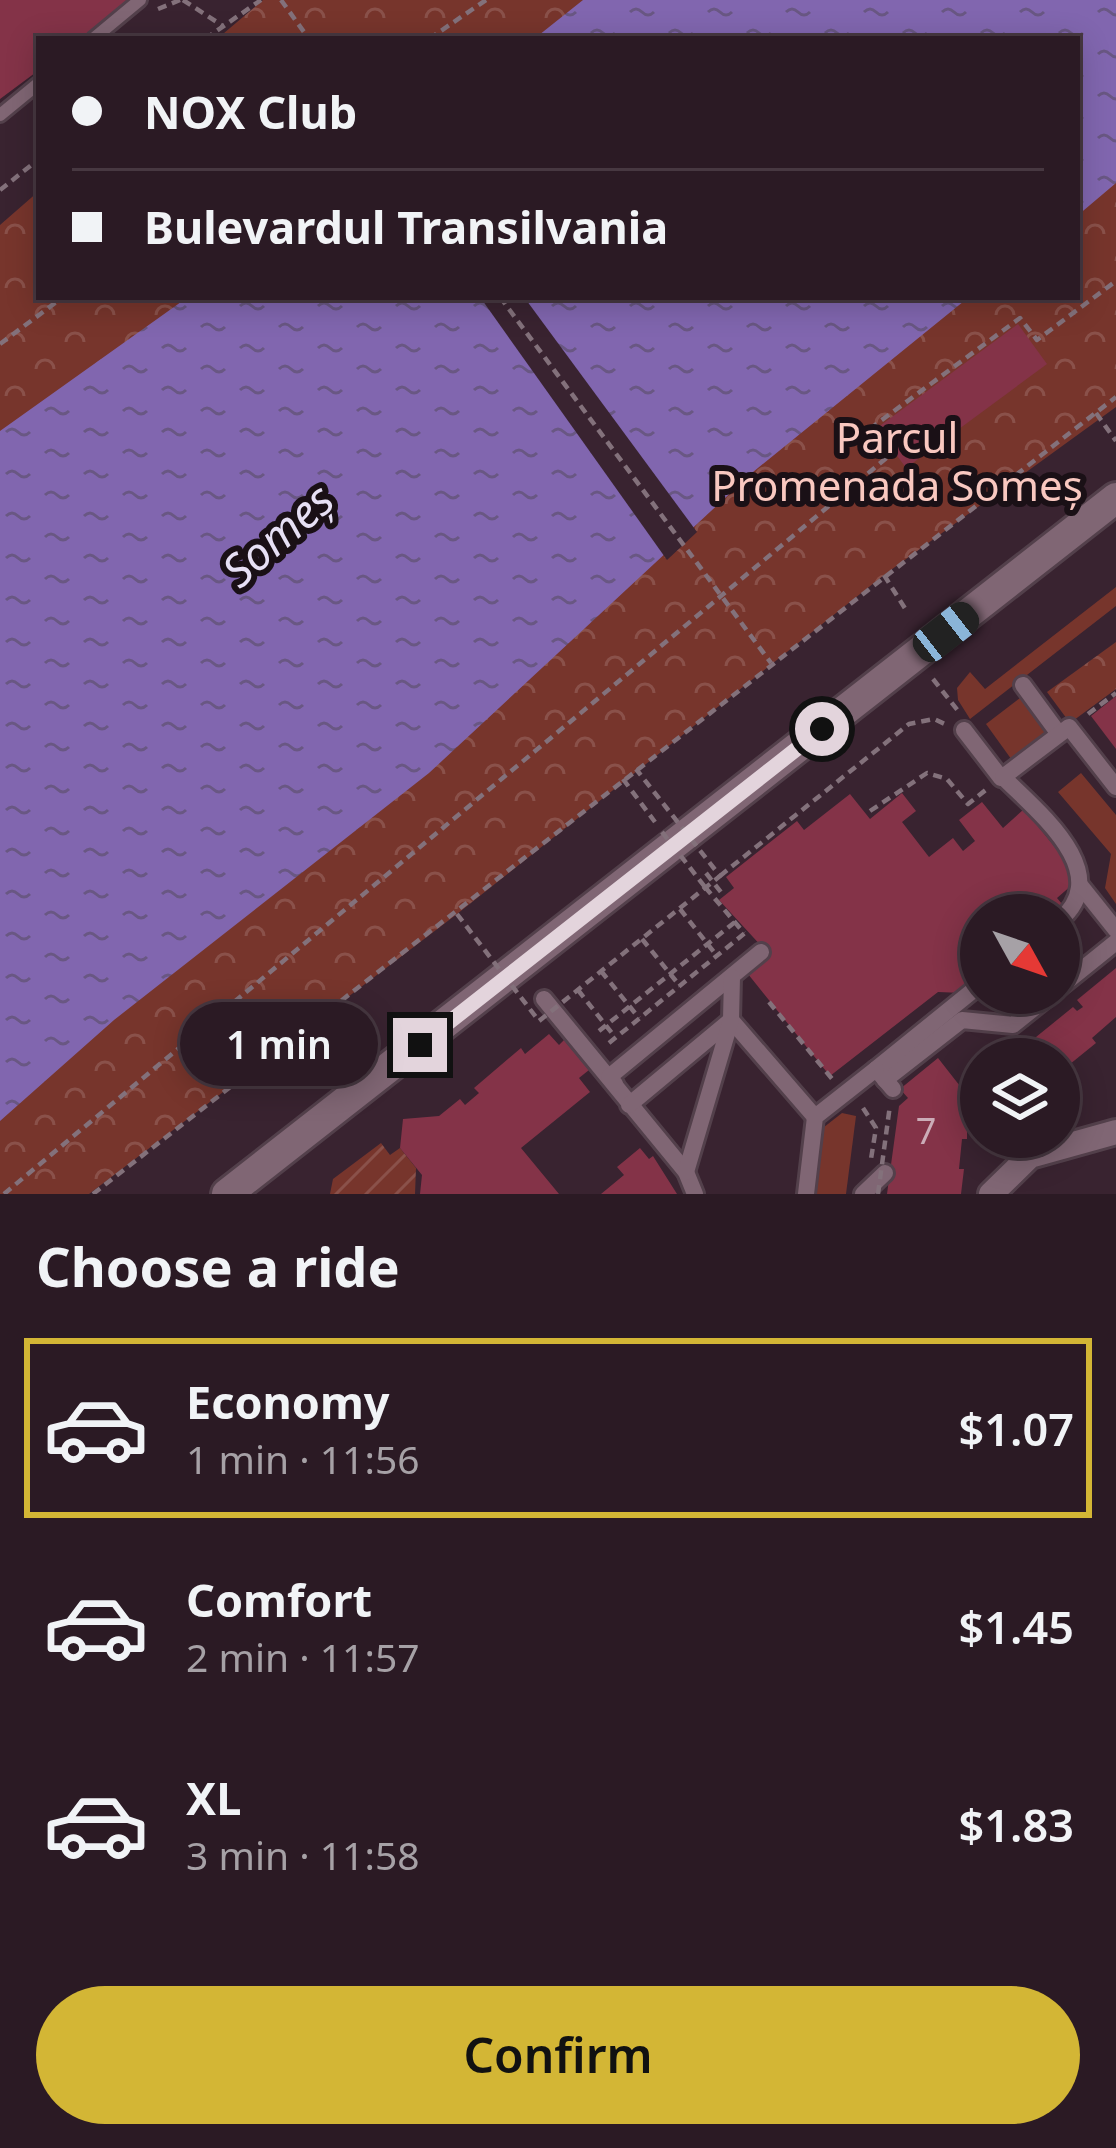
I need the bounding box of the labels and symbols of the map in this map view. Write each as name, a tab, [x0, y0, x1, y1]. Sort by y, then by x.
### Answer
park label: Parcul Promenada Someș	[711, 408, 1083, 513]
water label: Someș	[208, 469, 346, 599]
car	[907, 596, 985, 668]
route start	[795, 702, 849, 756]
north arrow	[960, 894, 1080, 1014]
callout: 1 min	[180, 1003, 378, 1087]
route end	[393, 1018, 447, 1072]
house number: 7	[916, 1106, 936, 1155]

